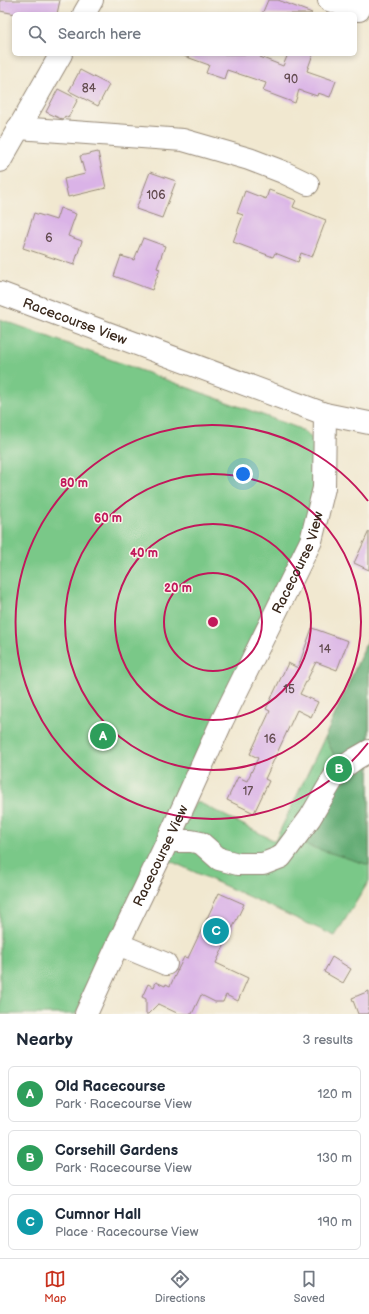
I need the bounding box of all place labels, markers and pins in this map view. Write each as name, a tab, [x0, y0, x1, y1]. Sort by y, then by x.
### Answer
centre of rings	[206, 615, 220, 629]
pin: A	[90, 721, 116, 751]
pin: B	[326, 754, 352, 784]
pin: C	[203, 916, 229, 946]

